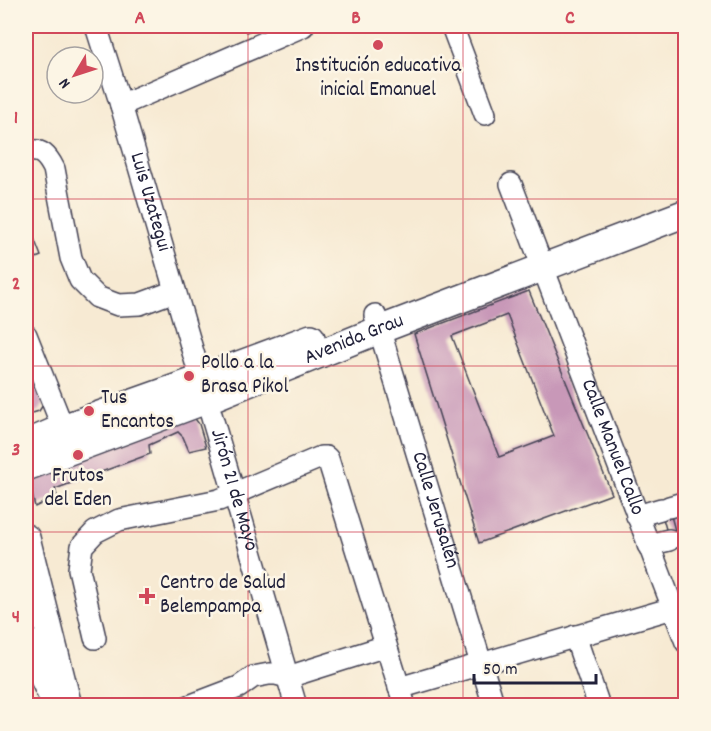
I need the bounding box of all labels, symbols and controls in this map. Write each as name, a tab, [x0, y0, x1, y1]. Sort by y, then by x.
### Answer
text: A	[135, 5, 146, 33]
text: B	[351, 5, 361, 33]
text: C	[565, 5, 575, 33]
marker: Institución educativa inicial Emanuel	[371, 38, 385, 52]
north arrow	[45, 45, 105, 105]
place label: Institución educativa inicial Emanuel	[295, 52, 462, 106]
text: N	[54, 72, 77, 93]
text: 1	[14, 105, 18, 133]
street label: Luis Uzategui	[121, 149, 178, 256]
text: 2	[12, 271, 20, 299]
street label: Avenida Grau	[300, 307, 408, 374]
place label: Pollo a la Brasa Pikol	[201, 349, 288, 403]
marker: Pollo a la Brasa Pikol	[182, 369, 196, 383]
street label: Calle Manuel Callo	[572, 375, 651, 520]
place label: Tus Encantos	[101, 384, 174, 438]
marker: Tus Encantos	[82, 404, 96, 418]
street label: Jirón 21 de Mayo	[201, 426, 265, 555]
text: 3	[12, 437, 20, 465]
marker: Frutos del Eden	[71, 448, 85, 462]
street label: Calle Jerusalén	[402, 448, 466, 572]
place label: Frutos del Eden	[44, 462, 112, 516]
place label: Centro de Salud Belempampa	[160, 569, 286, 623]
marker: Centro de Salud Belempampa	[138, 587, 156, 605]
text: 4	[12, 604, 20, 632]
scale bar	[474, 647, 596, 685]
text: 50 m	[483, 658, 518, 683]

